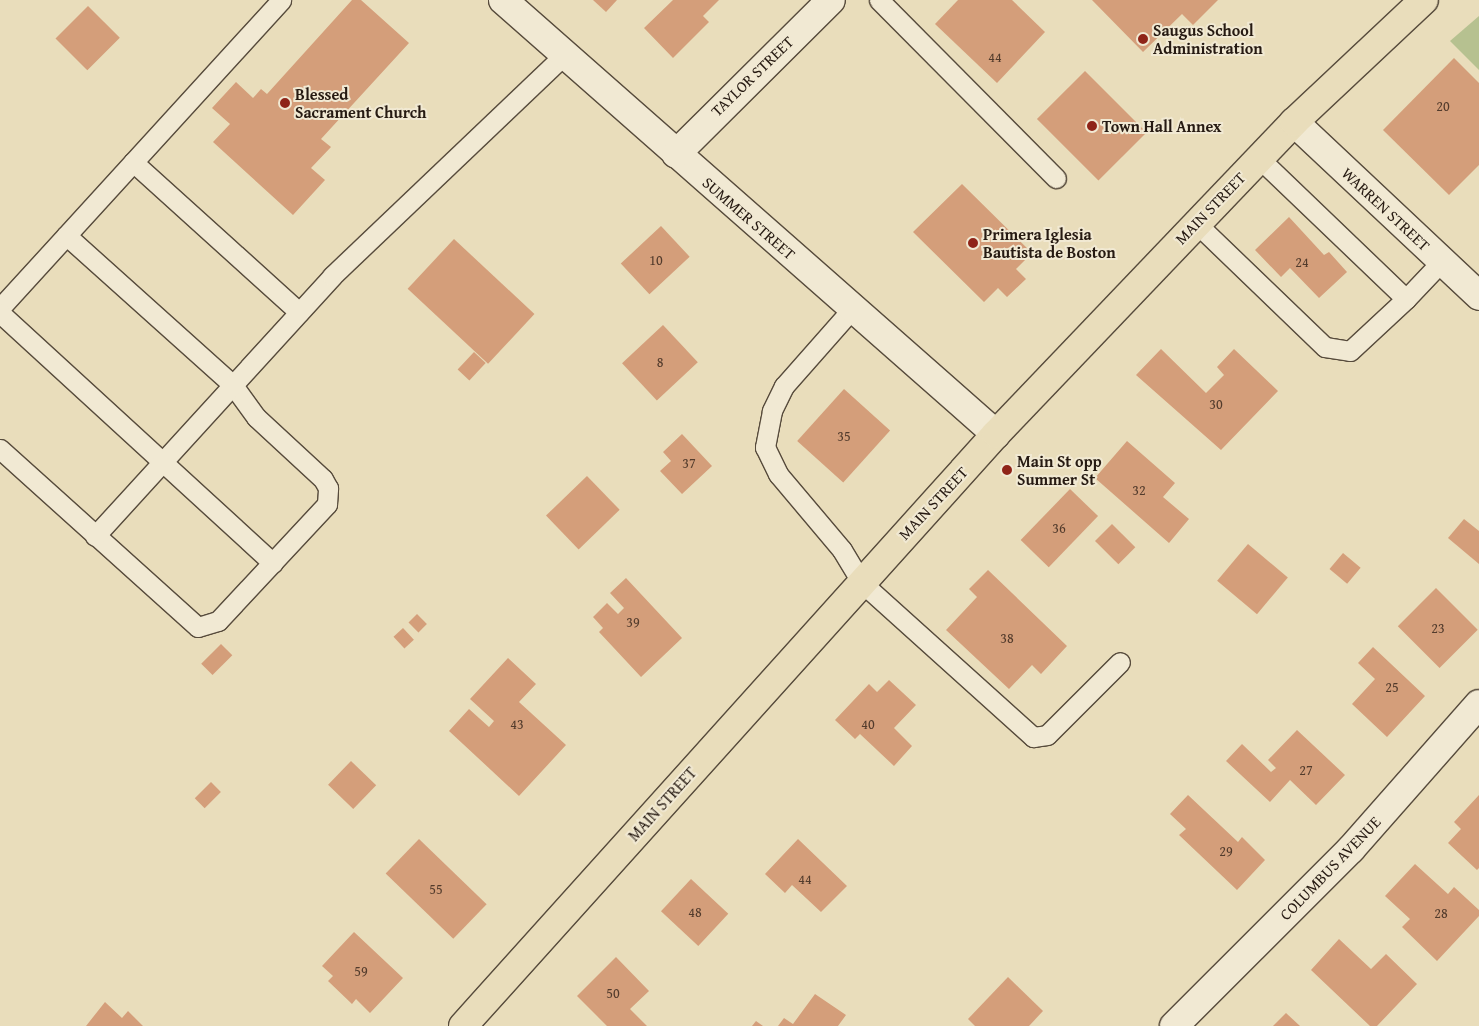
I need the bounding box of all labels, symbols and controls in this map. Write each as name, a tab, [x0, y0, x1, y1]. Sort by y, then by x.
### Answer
place label: Saugus School Administration	[1153, 20, 1263, 58]
street label: TAYLOR STREET	[707, 32, 797, 120]
marker: Saugus School Administration	[1137, 33, 1149, 45]
house number: 44	[988, 49, 1002, 65]
place label: Blessed Sacrament Church	[295, 84, 426, 122]
marker: Blessed Sacrament Church	[279, 97, 291, 109]
house number: 20	[1436, 98, 1450, 114]
place label: Town Hall Annex	[1102, 116, 1222, 136]
marker: Town Hall Annex	[1086, 120, 1098, 132]
street label: WARREN STREET	[1338, 163, 1434, 255]
street label: MAIN STREET	[1171, 168, 1249, 248]
street label: SUMMER STREET	[699, 173, 799, 263]
place label: Primera Iglesia Bautista de Boston	[983, 224, 1116, 262]
marker: Primera Iglesia Bautista de Boston	[967, 237, 979, 249]
house number: 10	[649, 252, 663, 268]
house number: 24	[1295, 254, 1309, 270]
house number: 8	[657, 354, 663, 370]
house number: 30	[1209, 396, 1223, 412]
house number: 35	[837, 428, 851, 444]
place label: Main St opp Summer St	[1017, 451, 1102, 489]
house number: 37	[682, 455, 696, 471]
street label: MAIN STREET	[894, 462, 972, 544]
marker: Main St opp Summer St	[1001, 464, 1013, 476]
house number: 32	[1132, 482, 1146, 498]
house number: 36	[1052, 520, 1066, 536]
house number: 39	[626, 614, 640, 630]
house number: 23	[1431, 620, 1445, 636]
house number: 38	[1000, 630, 1014, 646]
house number: 25	[1385, 679, 1399, 695]
house number: 43	[510, 716, 524, 732]
house number: 40	[861, 716, 875, 732]
house number: 27	[1299, 762, 1313, 778]
street label: MAIN STREET	[624, 763, 700, 845]
street label: COLUMBUS AVENUE	[1276, 812, 1384, 924]
house number: 29	[1219, 843, 1233, 859]
house number: 44	[798, 871, 812, 887]
house number: 55	[429, 881, 443, 897]
house number: 48	[688, 904, 702, 920]
house number: 28	[1434, 905, 1448, 921]
house number: 59	[354, 963, 368, 979]
house number: 50	[606, 985, 620, 1001]

